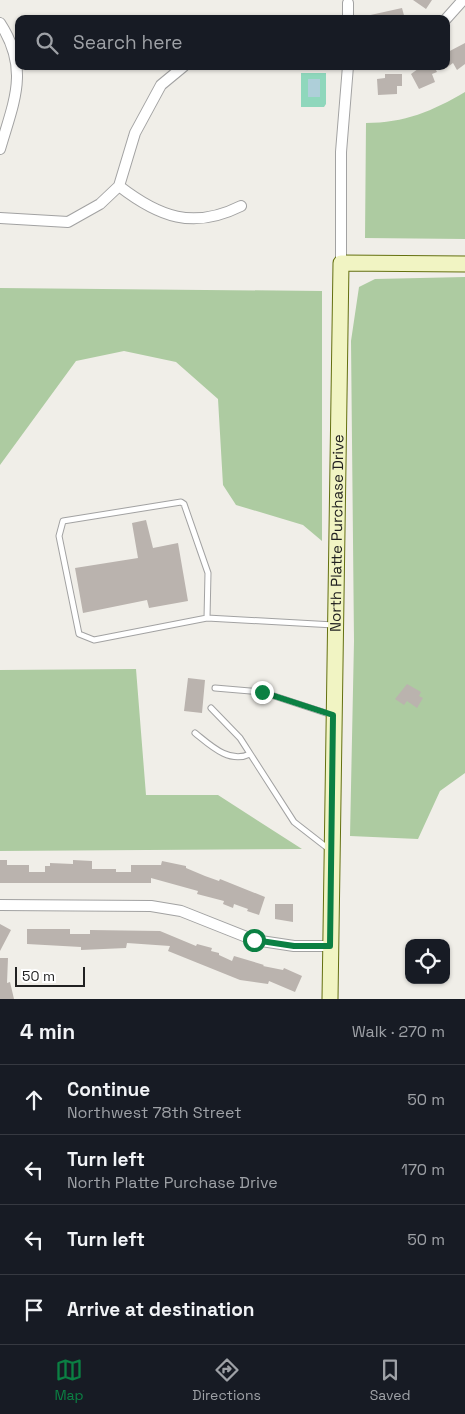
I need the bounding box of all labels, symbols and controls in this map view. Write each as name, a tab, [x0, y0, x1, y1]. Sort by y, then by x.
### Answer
search box	[15, 15, 450, 70]
icon: search	[33, 29, 61, 57]
text: Search here	[73, 30, 183, 55]
street label: North Platte Purchase Drive	[325, 434, 347, 632]
route end	[251, 681, 274, 704]
route start	[243, 929, 266, 952]
map controls	[405, 939, 450, 984]
button: locate	[405, 939, 450, 984]
scale bar	[15, 964, 85, 987]
text: 50 m	[22, 967, 55, 985]
text: 4 min	[20, 1018, 75, 1045]
text: Walk · 270 m	[352, 1021, 445, 1042]
text: Continue	[67, 1077, 150, 1102]
icon: ahead	[20, 1086, 48, 1114]
text: 50 m	[407, 1089, 445, 1110]
text: Northwest 78th Street	[67, 1102, 242, 1123]
text: Turn left	[67, 1147, 145, 1172]
icon: left	[20, 1156, 48, 1184]
text: 170 m	[401, 1159, 445, 1180]
text: North Platte Purchase Drive	[67, 1172, 278, 1193]
icon: left	[20, 1226, 48, 1254]
text: Turn left	[67, 1227, 145, 1252]
text: 50 m	[407, 1229, 445, 1250]
icon: arrive	[20, 1296, 48, 1324]
text: Arrive at destination	[67, 1297, 255, 1322]
tab: Map	[54, 1356, 84, 1404]
tab: Directions	[192, 1356, 261, 1404]
tab: Saved	[370, 1356, 411, 1404]

